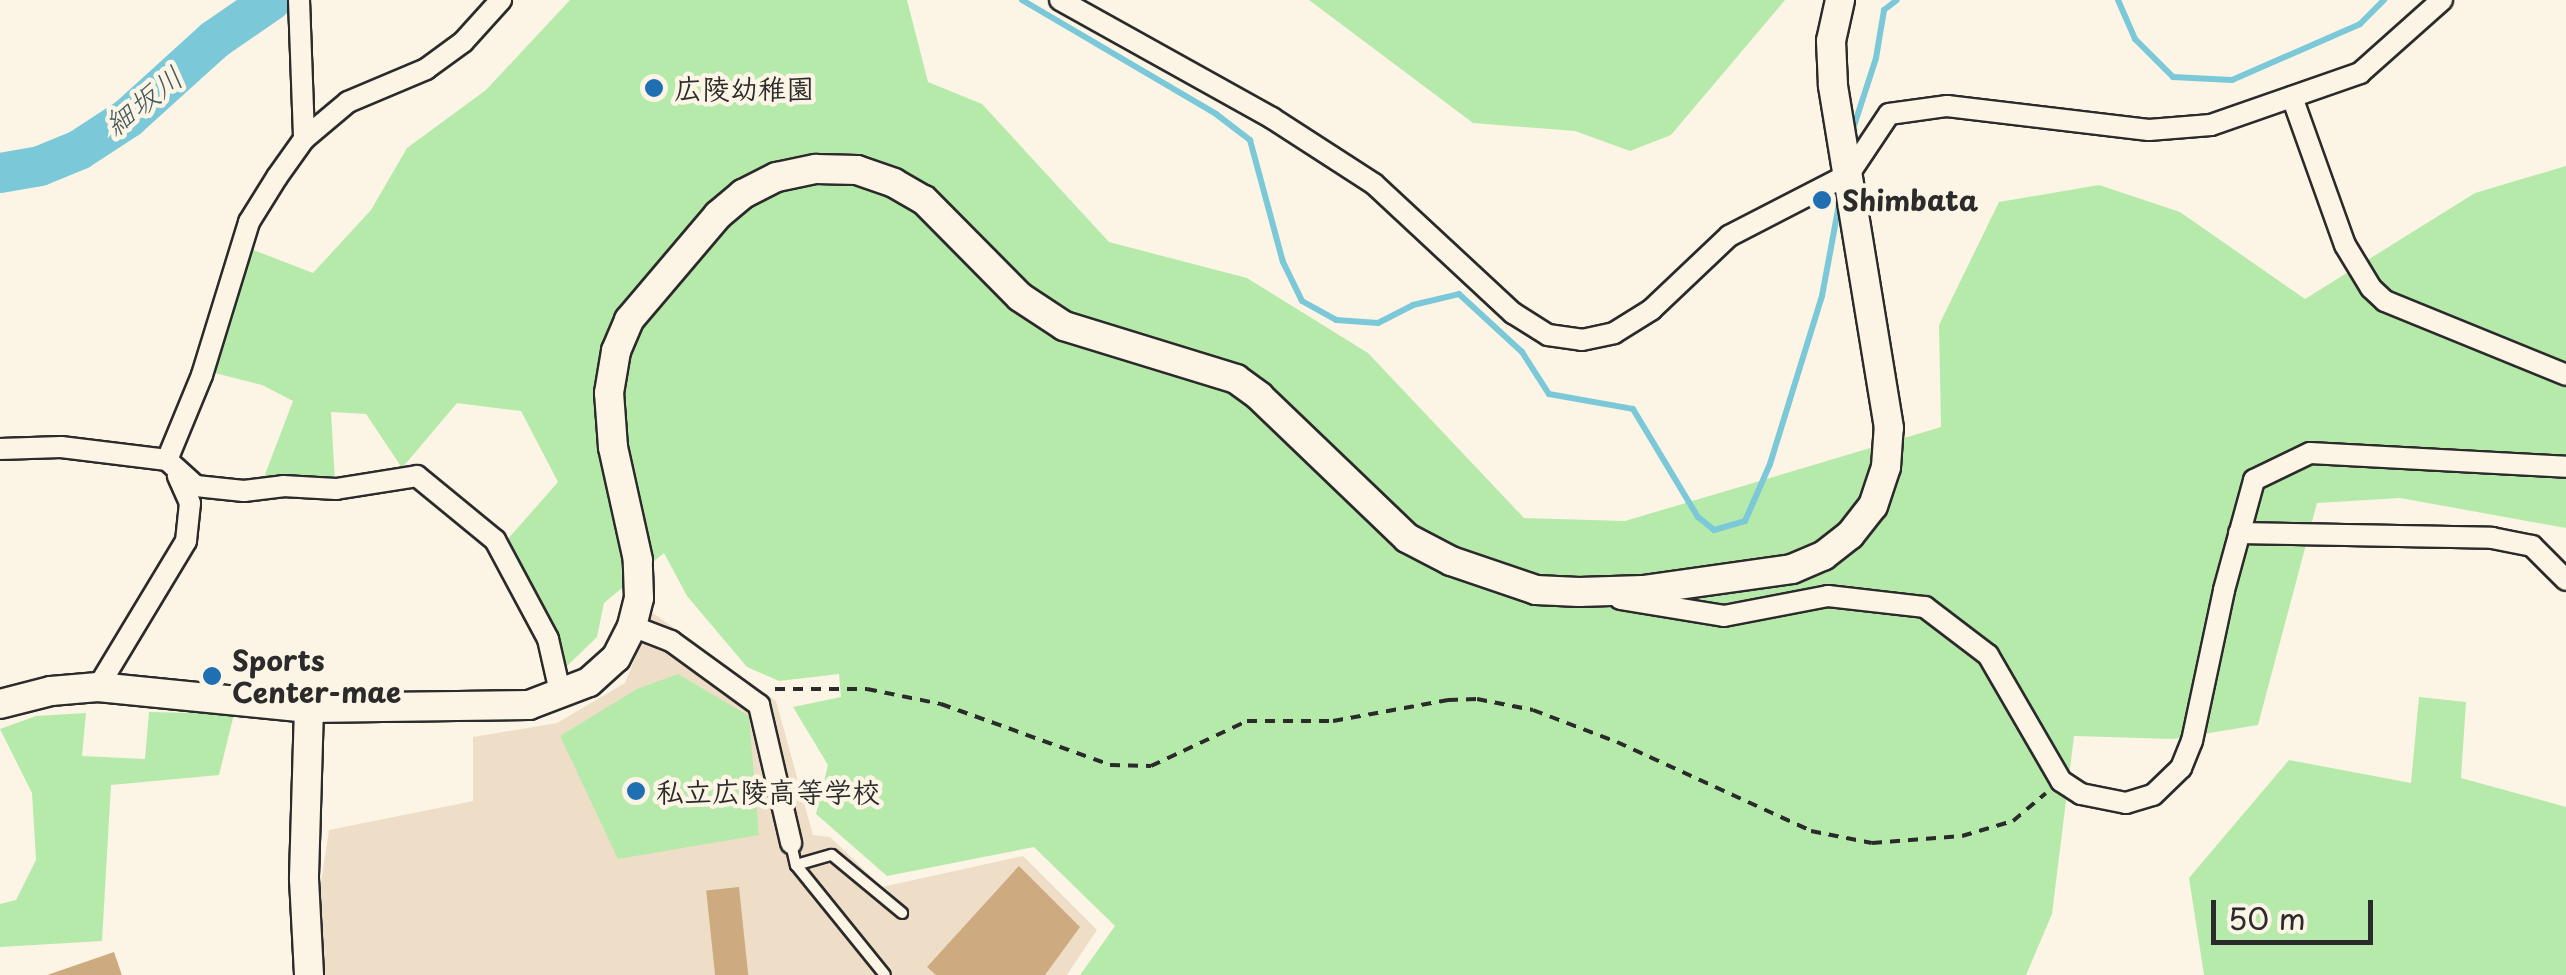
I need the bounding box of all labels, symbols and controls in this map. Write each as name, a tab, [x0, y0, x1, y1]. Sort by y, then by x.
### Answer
water label: 細坂川	[96, 58, 190, 142]
place label: 広陵幼稚園	[674, 71, 814, 105]
marker: 広陵幼稚園	[643, 77, 665, 99]
place label: Shimbata	[1842, 183, 1978, 217]
marker: Shimbata	[1811, 189, 1833, 211]
place label: Sports Center-mae	[232, 643, 401, 709]
marker: Sports Center-mae	[201, 665, 223, 687]
place label: 私立広陵高等学校	[656, 774, 880, 808]
marker: 私立広陵高等学校	[625, 780, 647, 802]
scale bar	[2216, 880, 2378, 942]
text: 50 m	[2228, 895, 2306, 940]

